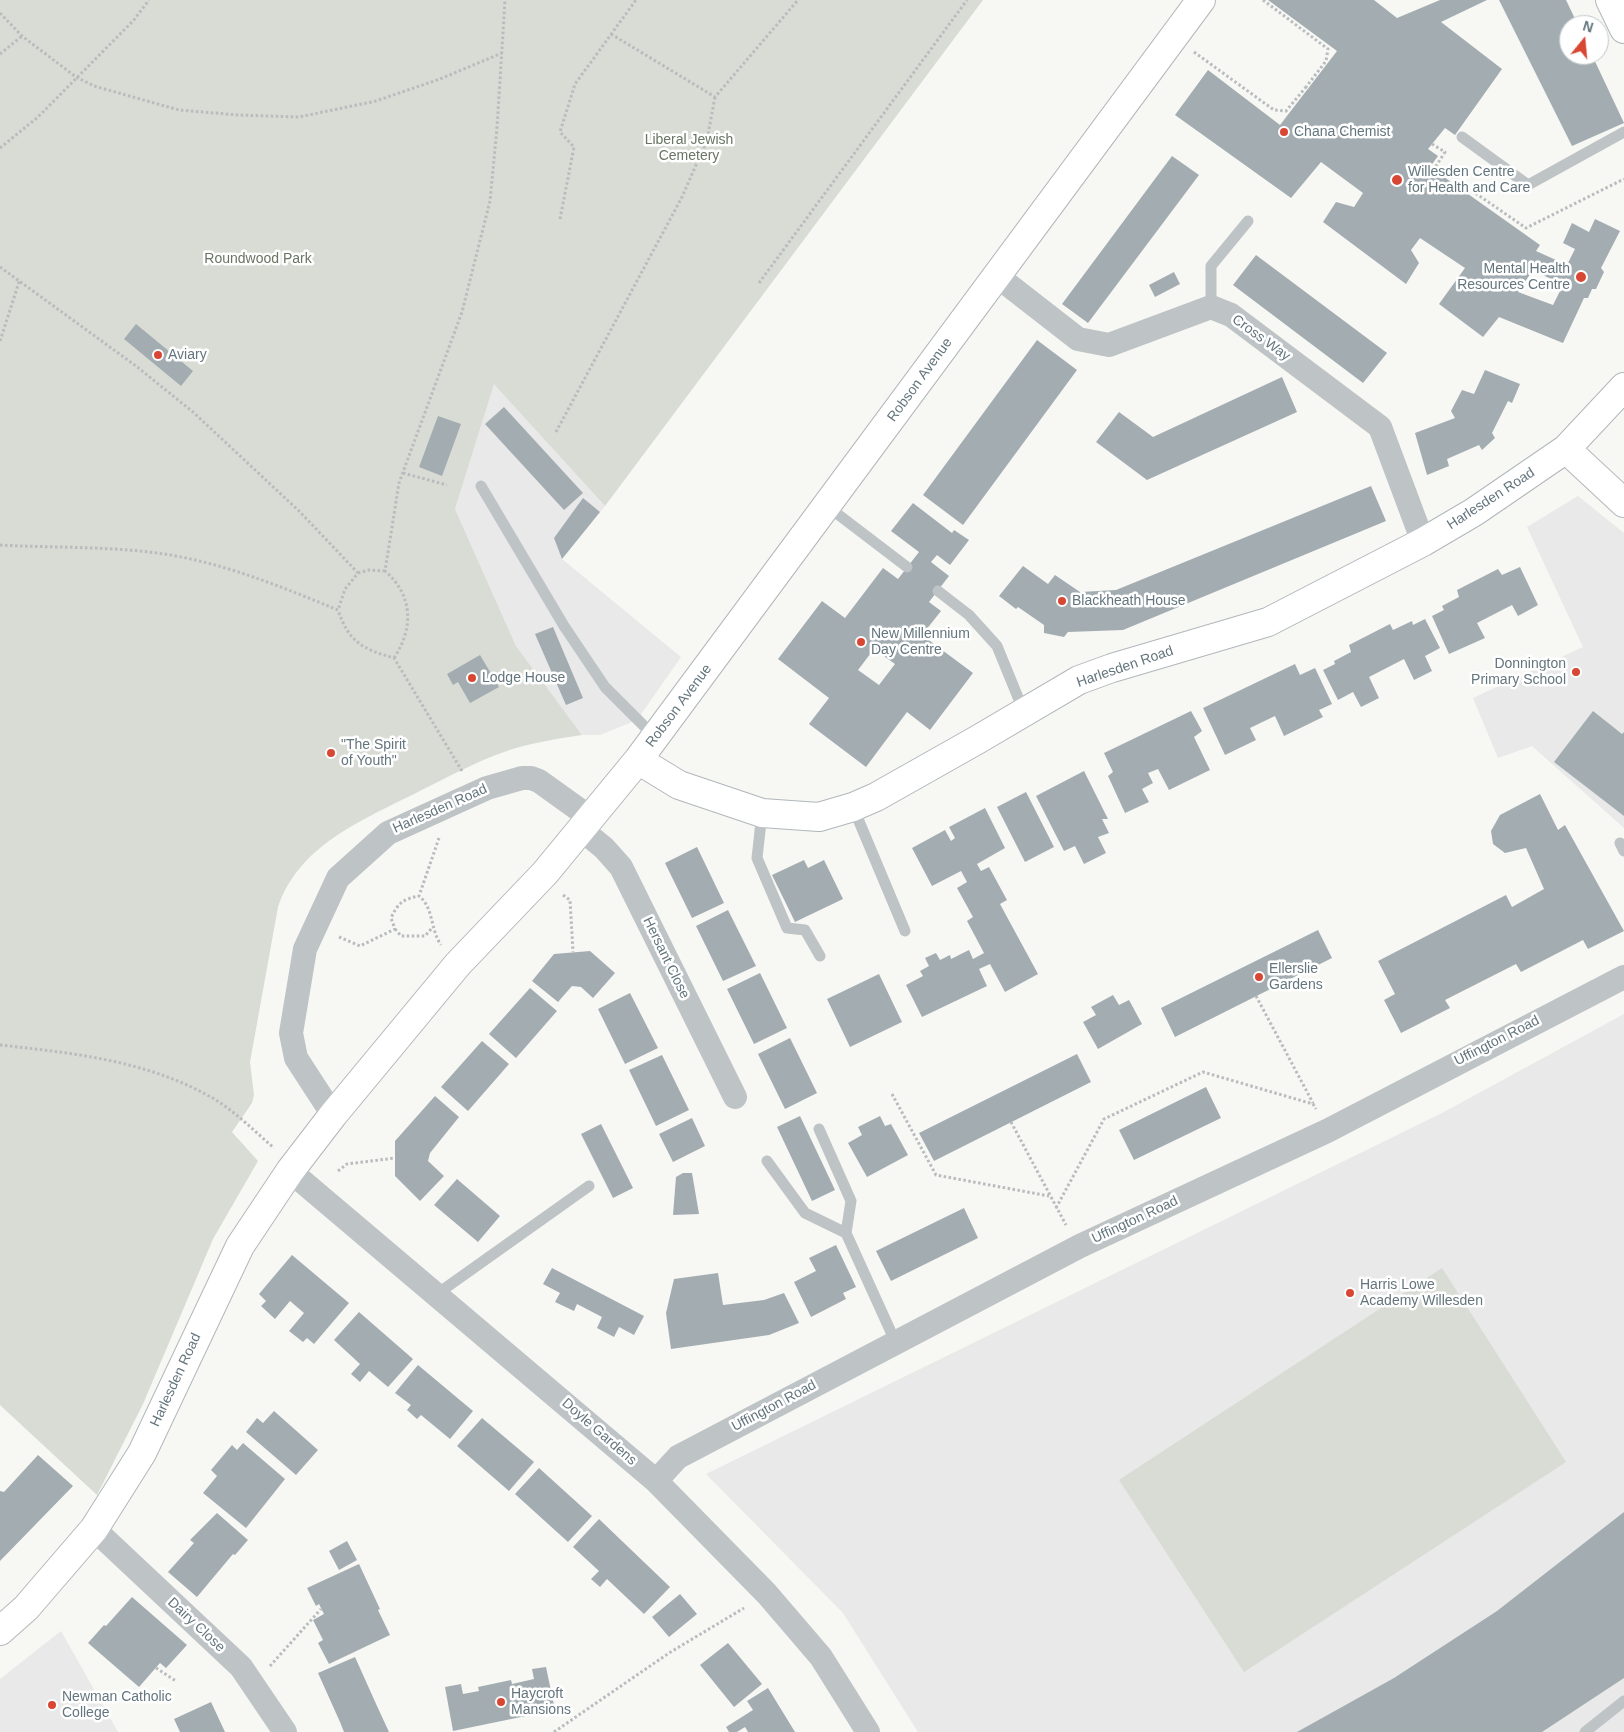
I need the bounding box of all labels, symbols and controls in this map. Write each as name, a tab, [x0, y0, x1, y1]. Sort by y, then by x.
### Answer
north arrow	[1559, 15, 1609, 65]
text: N	[1581, 17, 1595, 36]
place label: Chana Chemist	[1294, 124, 1390, 140]
marker: Chana Chemist	[1278, 126, 1290, 138]
park label: Liberal Jewish Cemetery	[645, 132, 733, 164]
place label: Willesden Centre for Health and Care	[1408, 164, 1530, 196]
marker: Willesden Centre for Health and Care	[1390, 173, 1404, 187]
park label: Roundwood Park	[204, 251, 312, 267]
place label: Mental Health Resources Centre	[1457, 261, 1570, 294]
marker: Mental Health Resources Centre	[1574, 270, 1588, 284]
street label: Cross Way	[1229, 311, 1293, 365]
street label: Robson Avenue	[884, 335, 956, 425]
place label: Aviary	[168, 347, 207, 363]
marker: Aviary	[152, 349, 164, 361]
street label: Harlesden Road	[1444, 464, 1538, 534]
place label: Blackheath House	[1072, 593, 1186, 609]
marker: Blackheath House	[1056, 595, 1068, 607]
place label: New Millennium Day Centre	[871, 626, 970, 658]
marker: New Millennium Day Centre	[855, 636, 867, 648]
street label: Harlesden Road	[1074, 643, 1176, 691]
place label: Donnington Primary School	[1471, 656, 1566, 689]
street label: Robson Avenue	[642, 661, 716, 751]
marker: Donnington Primary School	[1570, 666, 1582, 678]
place label: Lodge House	[482, 670, 565, 686]
marker: Lodge House	[466, 672, 478, 684]
place label: "The Spirit of Youth"	[341, 737, 406, 770]
marker: "The Spirit of Youth"	[325, 747, 337, 759]
street label: Harlesden Road	[390, 781, 490, 837]
street label: Hersant Close	[639, 914, 693, 1002]
place label: Ellerslie Gardens	[1269, 961, 1323, 994]
marker: Ellerslie Gardens	[1253, 971, 1265, 983]
street label: Uffington Road	[1452, 1012, 1542, 1070]
street label: Uffington Road	[1089, 1193, 1181, 1247]
place label: Harris Lowe Academy Willesden	[1360, 1277, 1483, 1310]
marker: Harris Lowe Academy Willesden	[1344, 1287, 1356, 1299]
street label: Harlesden Road	[147, 1331, 205, 1429]
street label: Uffington Road	[729, 1377, 819, 1435]
street label: Doyle Gardens	[558, 1395, 640, 1469]
street label: Dairy Close	[164, 1594, 228, 1656]
place label: Haycroft Mansions	[511, 1686, 571, 1718]
place label: Newman Catholic College	[62, 1689, 172, 1721]
marker: Haycroft Mansions	[495, 1696, 507, 1708]
marker: Newman Catholic College	[46, 1699, 58, 1711]

